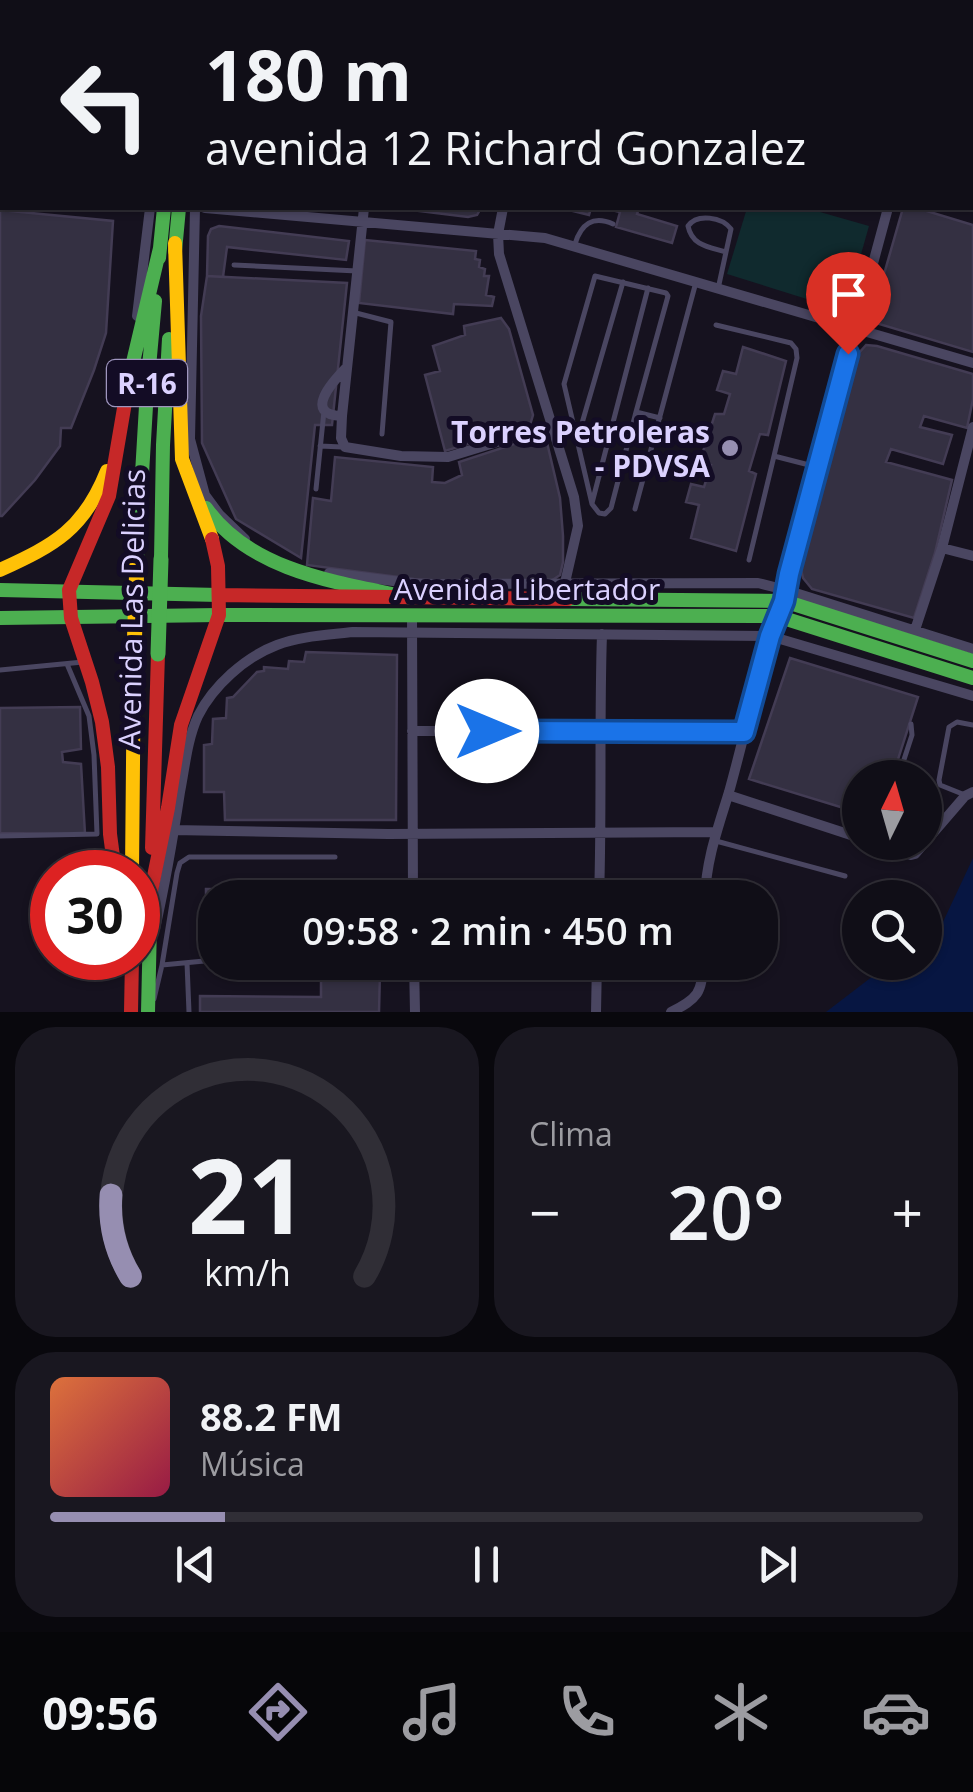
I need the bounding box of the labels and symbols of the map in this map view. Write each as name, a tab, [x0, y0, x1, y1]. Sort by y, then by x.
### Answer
pin	[806, 252, 891, 355]
road number: R-16	[107, 360, 187, 406]
place label: Torres Petroleras - PDVSA	[451, 411, 710, 486]
marker: Torres Petroleras - PDVSA	[719, 437, 741, 459]
street label: Avenida Las Delicias	[108, 468, 154, 750]
street label: Avenida Libertador	[394, 568, 660, 609]
position arrow	[435, 679, 539, 783]
north arrow	[842, 760, 942, 860]
speed limit sign: 30	[30, 850, 160, 980]

